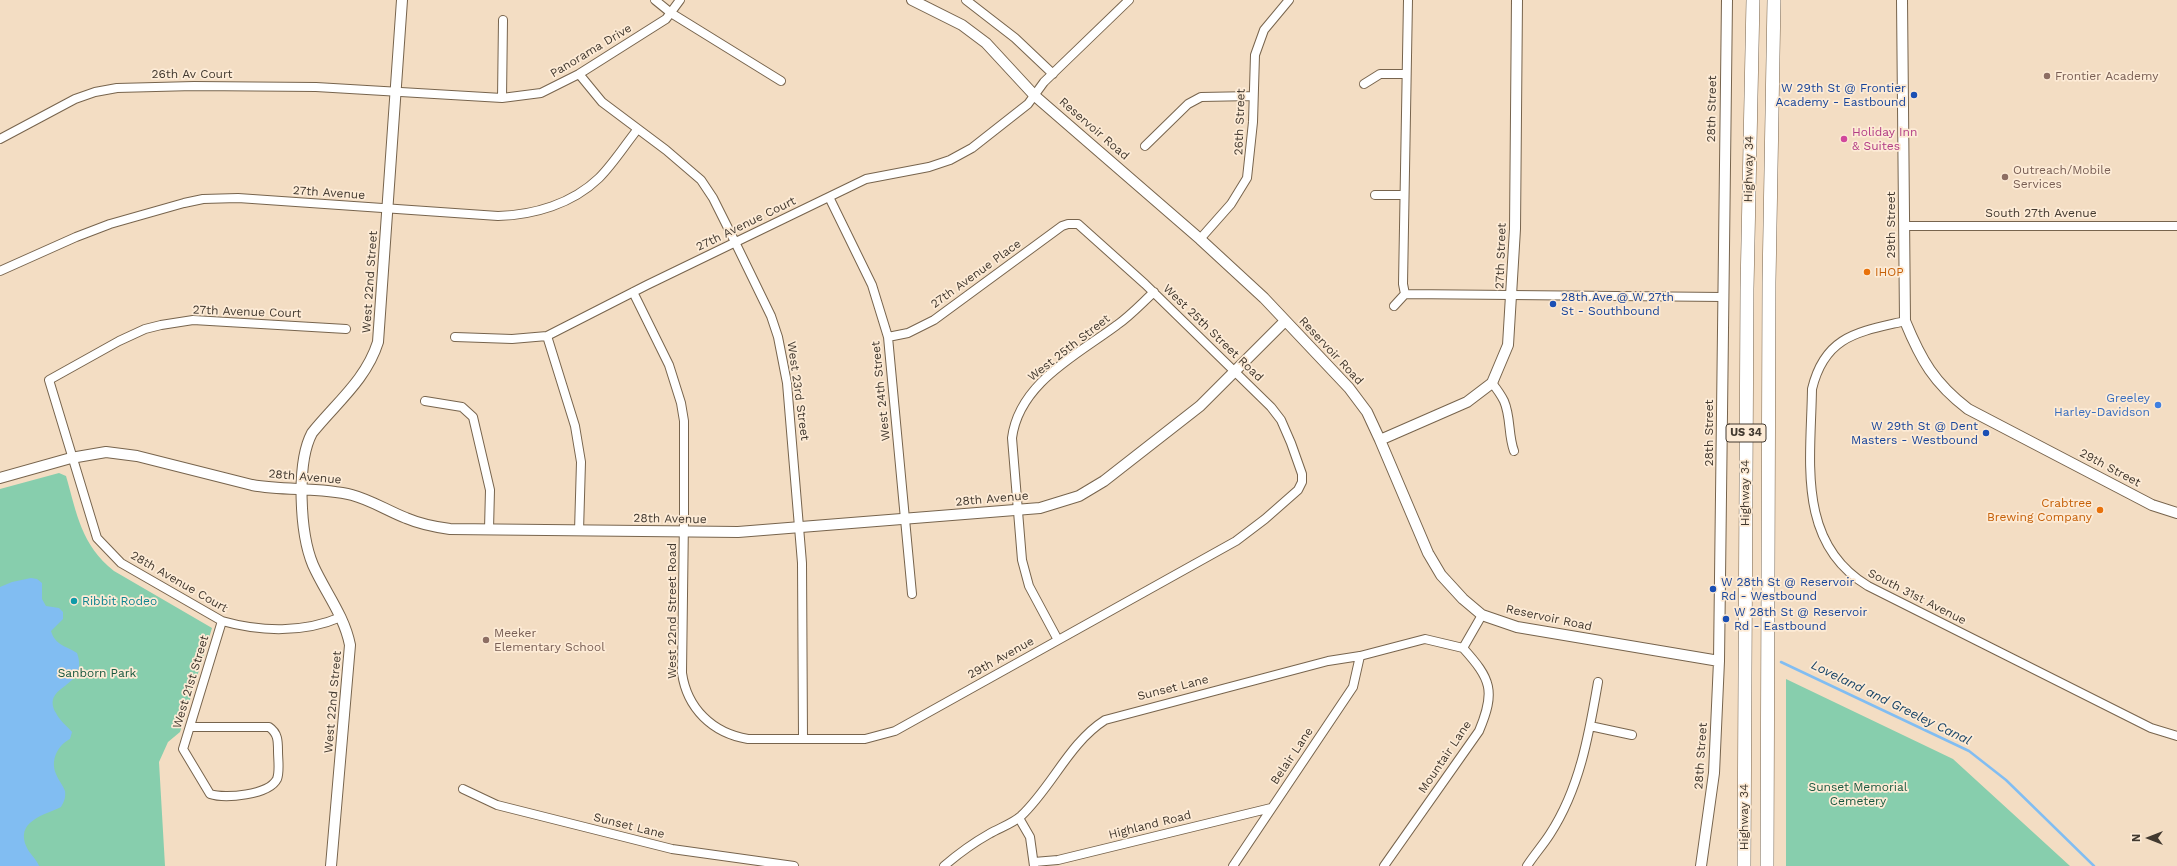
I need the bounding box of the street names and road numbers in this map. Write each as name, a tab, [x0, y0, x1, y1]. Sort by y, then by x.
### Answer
street label: Panorama Drive	[548, 21, 634, 81]
street label: 26th Av Court	[151, 67, 233, 81]
street label: 28th Street	[1704, 75, 1720, 143]
street label: 26th Street	[1232, 88, 1248, 156]
street label: Reservoir Road	[1056, 95, 1132, 163]
street label: Highway 34	[1741, 136, 1757, 202]
street label: 27th Avenue	[292, 183, 366, 203]
street label: 29th Street	[1884, 191, 1898, 259]
street label: 27th Avenue Court	[694, 194, 798, 254]
street label: South 27th Avenue	[1985, 206, 2097, 220]
street label: 27th Street	[1493, 223, 1509, 289]
street label: West 22nd Street	[359, 230, 381, 334]
street label: 27th Avenue Place	[928, 236, 1024, 312]
street label: West 25th Street Road	[1160, 281, 1266, 385]
street label: 27th Avenue Court	[192, 303, 302, 321]
street label: West 25th Street	[1025, 312, 1113, 384]
street label: Reservoir Road	[1296, 314, 1366, 388]
street label: West 24th Street	[869, 340, 893, 442]
street label: West 23rd Street	[784, 341, 812, 441]
street label: 28th Street	[1702, 399, 1716, 467]
road number: US 34	[1726, 424, 1766, 442]
street label: 29th Street	[2077, 446, 2143, 490]
street label: Highway 34	[1738, 460, 1752, 526]
street label: 28th Avenue	[268, 467, 342, 487]
street label: 28th Avenue	[955, 489, 1029, 509]
street label: 28th Avenue	[633, 511, 707, 527]
street label: West 22nd Street Road	[665, 543, 679, 679]
street label: 28th Avenue Court	[128, 548, 230, 616]
street label: South 31st Avenue	[1865, 566, 1969, 628]
street label: Reservoir Road	[1505, 602, 1593, 634]
street label: West 21st Street	[170, 634, 212, 730]
street label: 29th Avenue	[965, 634, 1037, 682]
street label: West 22nd Street	[321, 650, 345, 754]
street label: Sunset Lane	[1136, 672, 1210, 704]
street label: Mountair Lane	[1415, 718, 1475, 796]
street label: 28th Street	[1691, 722, 1711, 790]
street label: Belair Lane	[1268, 725, 1316, 787]
street label: Highway 34	[1737, 784, 1751, 850]
street label: Highland Road	[1107, 808, 1193, 842]
street label: Sunset Lane	[592, 810, 666, 842]

